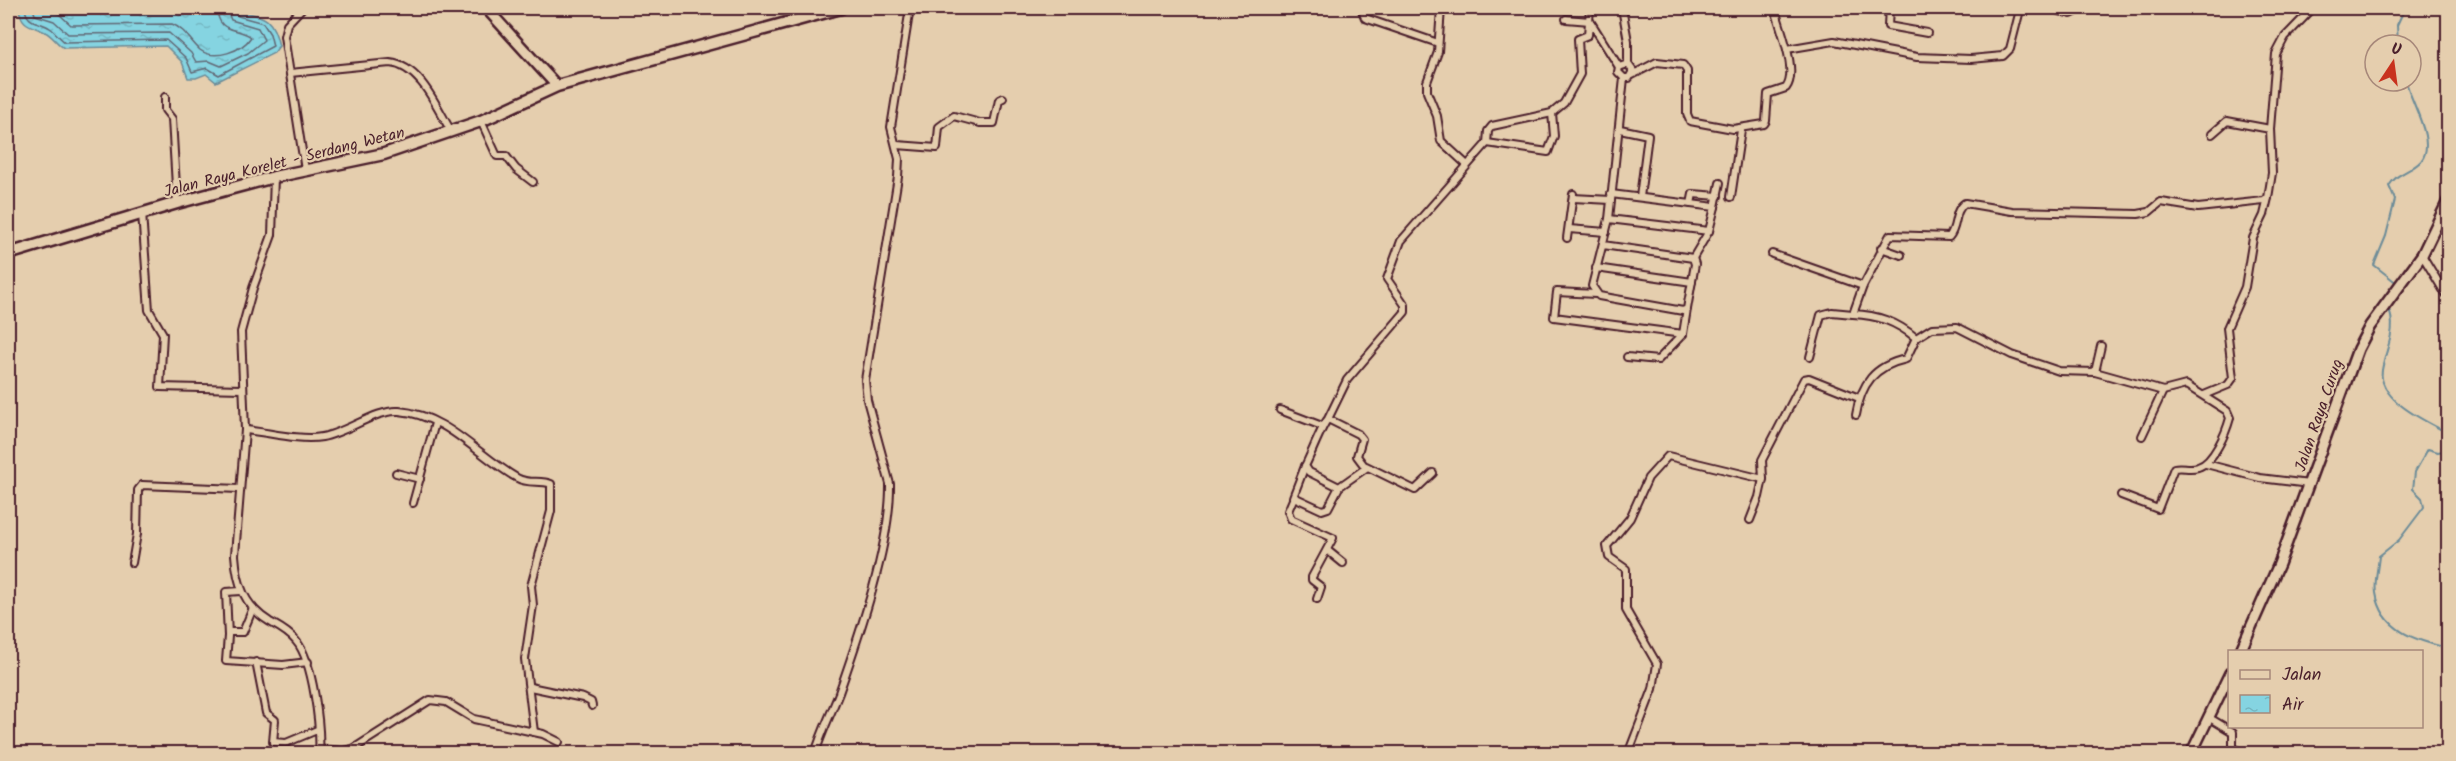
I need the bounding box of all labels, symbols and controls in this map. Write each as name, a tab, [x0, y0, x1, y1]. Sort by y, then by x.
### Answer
north arrow	[2363, 33, 2423, 93]
text: U	[2389, 37, 2404, 63]
street label: Jalan Raya Korelet - Serdang Wetan	[161, 120, 407, 204]
street label: Jalan Raya Curug	[2288, 356, 2350, 475]
legend	[2228, 650, 2423, 728]
text: Jalan	[2282, 661, 2321, 690]
text: Air	[2282, 691, 2304, 720]

